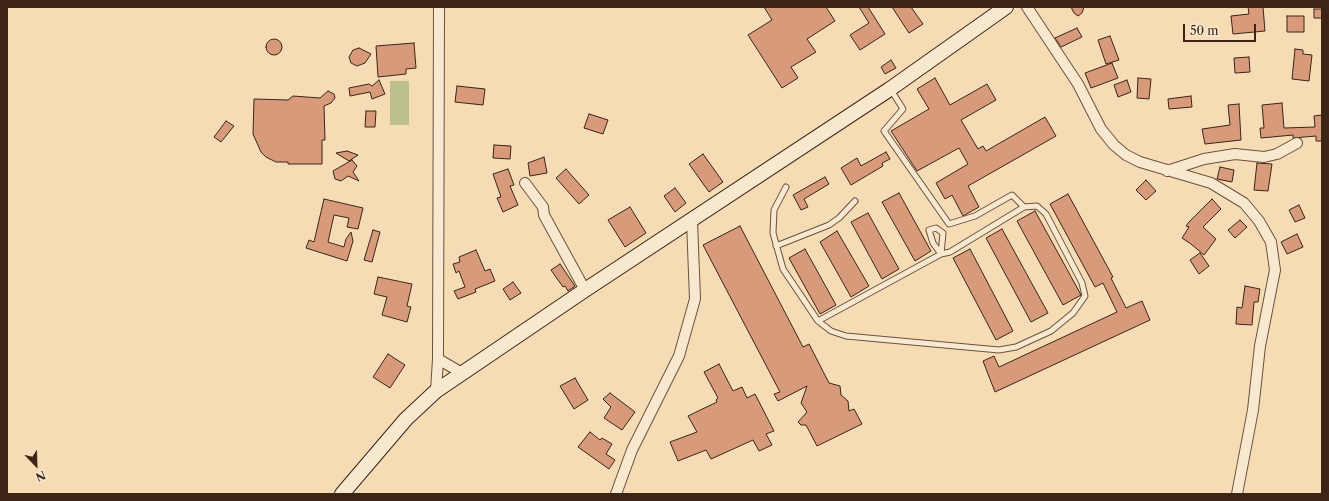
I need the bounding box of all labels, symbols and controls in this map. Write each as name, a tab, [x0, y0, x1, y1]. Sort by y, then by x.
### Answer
scale bar	[1185, 16, 1258, 42]
text: 50 m	[1190, 23, 1219, 38]
north arrow	[16, 445, 56, 485]
text: N	[34, 468, 48, 484]

